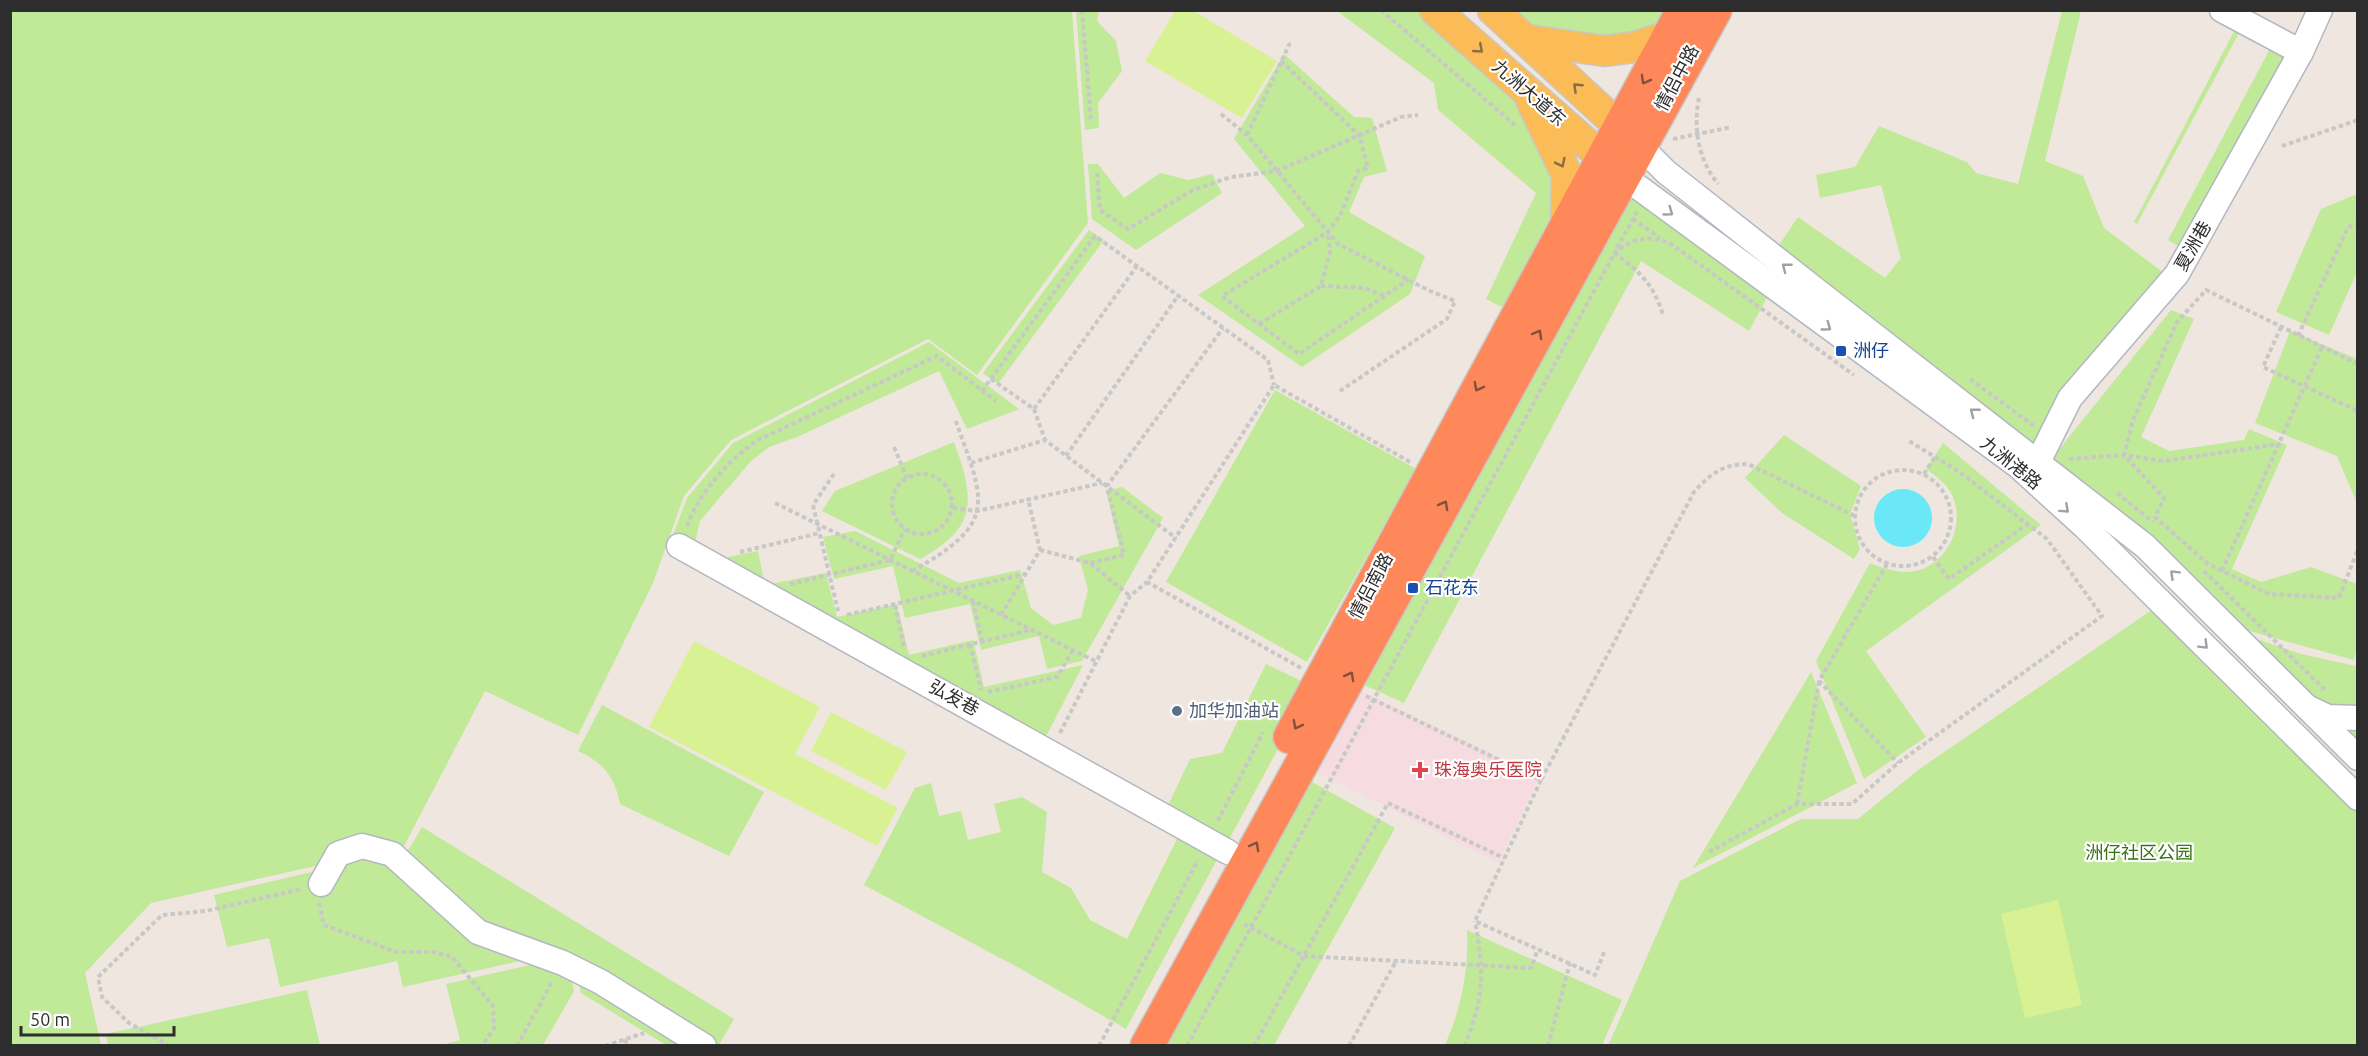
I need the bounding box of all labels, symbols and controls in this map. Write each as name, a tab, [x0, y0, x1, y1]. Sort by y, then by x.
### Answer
street label: 情侣中路	[1650, 41, 1702, 114]
one-way arrow	[1472, 42, 1483, 53]
street label: 九洲大道东	[1489, 55, 1570, 129]
one-way arrow	[1641, 74, 1652, 84]
one-way arrow	[1573, 83, 1583, 94]
one-way arrow	[1554, 156, 1566, 167]
one-way arrow	[1663, 205, 1674, 216]
street label: 夏洲巷	[2170, 217, 2214, 274]
one-way arrow	[1782, 263, 1793, 274]
one-way arrow	[1820, 320, 1831, 331]
one-way arrow	[1531, 330, 1542, 341]
place label: 洲仔	[1853, 340, 1889, 360]
marker: 洲仔	[1834, 344, 1848, 358]
one-way arrow	[1474, 380, 1485, 391]
one-way arrow	[1969, 408, 1980, 419]
street label: 九洲港路	[1977, 432, 2046, 493]
one-way arrow	[1437, 501, 1448, 511]
one-way arrow	[2058, 502, 2069, 513]
street label: 情侣南路	[1344, 549, 1396, 622]
one-way arrow	[2170, 571, 2181, 582]
place label: 石花东	[1425, 577, 1479, 597]
marker: 石花东	[1406, 581, 1420, 595]
one-way arrow	[2197, 638, 2208, 649]
one-way arrow	[1343, 672, 1354, 682]
street label: 弘发巷	[926, 675, 983, 719]
place label: 加华加油站	[1189, 700, 1279, 720]
marker: 加华加油站	[1170, 704, 1184, 718]
one-way arrow	[1293, 719, 1304, 729]
place label: 珠海奥乐医院	[1434, 759, 1542, 779]
marker: 珠海奥乐医院	[1411, 761, 1429, 779]
one-way arrow	[1248, 842, 1259, 853]
park label: 洲仔社区公园	[2085, 842, 2193, 862]
scale bar	[21, 999, 174, 1037]
text: 50 m	[30, 1009, 70, 1029]

